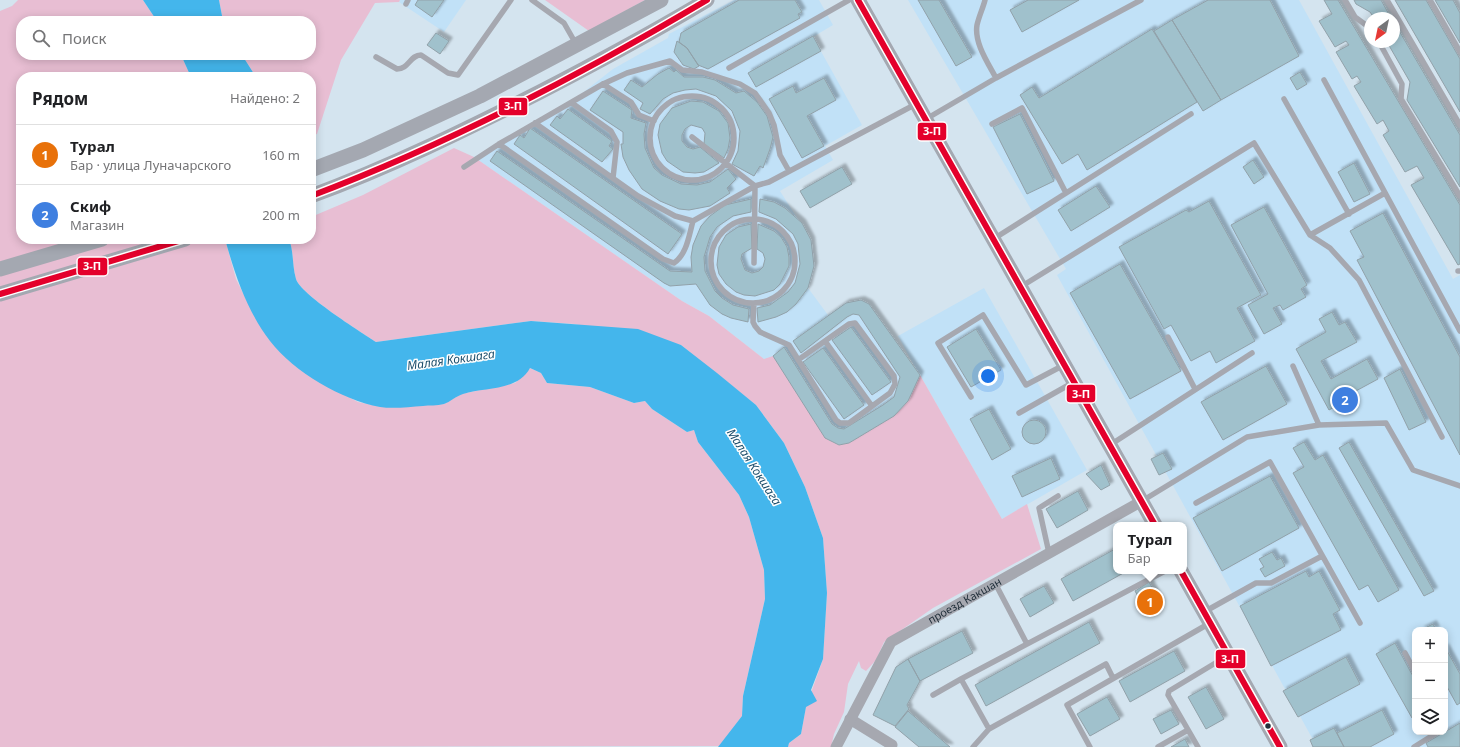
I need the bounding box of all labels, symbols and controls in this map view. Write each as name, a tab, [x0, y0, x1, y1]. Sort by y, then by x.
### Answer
north arrow	[1364, 12, 1400, 48]
search box	[16, 16, 316, 60]
icon: search	[30, 27, 52, 49]
text: Поиск	[62, 28, 107, 48]
text: Рядом	[32, 87, 88, 110]
text: Найдено: 2	[230, 89, 300, 107]
line badge: 3-П	[498, 97, 528, 116]
text: 3-П	[504, 98, 522, 113]
line badge: 3-П	[917, 122, 947, 141]
text: 3-П	[923, 123, 941, 138]
text: Турал	[70, 136, 115, 156]
text: 1	[41, 146, 49, 164]
text: 160 m	[262, 146, 300, 164]
text: Бар · улица Луначарского	[70, 156, 231, 174]
text: Скиф	[70, 196, 111, 216]
text: 2	[41, 206, 49, 224]
text: 200 m	[262, 206, 300, 224]
text: Магазин	[70, 216, 124, 234]
line badge: 3-П	[77, 257, 108, 276]
text: 3-П	[83, 258, 101, 273]
water label: Малая Кокшага	[406, 345, 496, 374]
your location	[978, 366, 998, 386]
line badge: 3-П	[1066, 384, 1096, 403]
pin: 2	[1332, 385, 1358, 415]
text: 3-П	[1072, 386, 1090, 401]
water label: Малая Кокшага	[723, 425, 786, 509]
popup	[1113, 522, 1187, 574]
text: Турал	[1128, 529, 1172, 549]
text: Бар	[1128, 549, 1151, 567]
street label: проезд Какшан	[925, 573, 1004, 627]
pin: 1	[1137, 587, 1163, 617]
map controls	[1412, 627, 1448, 735]
button: +	[1412, 627, 1448, 663]
line badge: 3-П	[1215, 649, 1246, 669]
text: 3-П	[1221, 651, 1239, 666]
button: −	[1412, 663, 1448, 699]
button: layers	[1412, 699, 1448, 735]
unlabelled marker	[1263, 721, 1273, 731]

